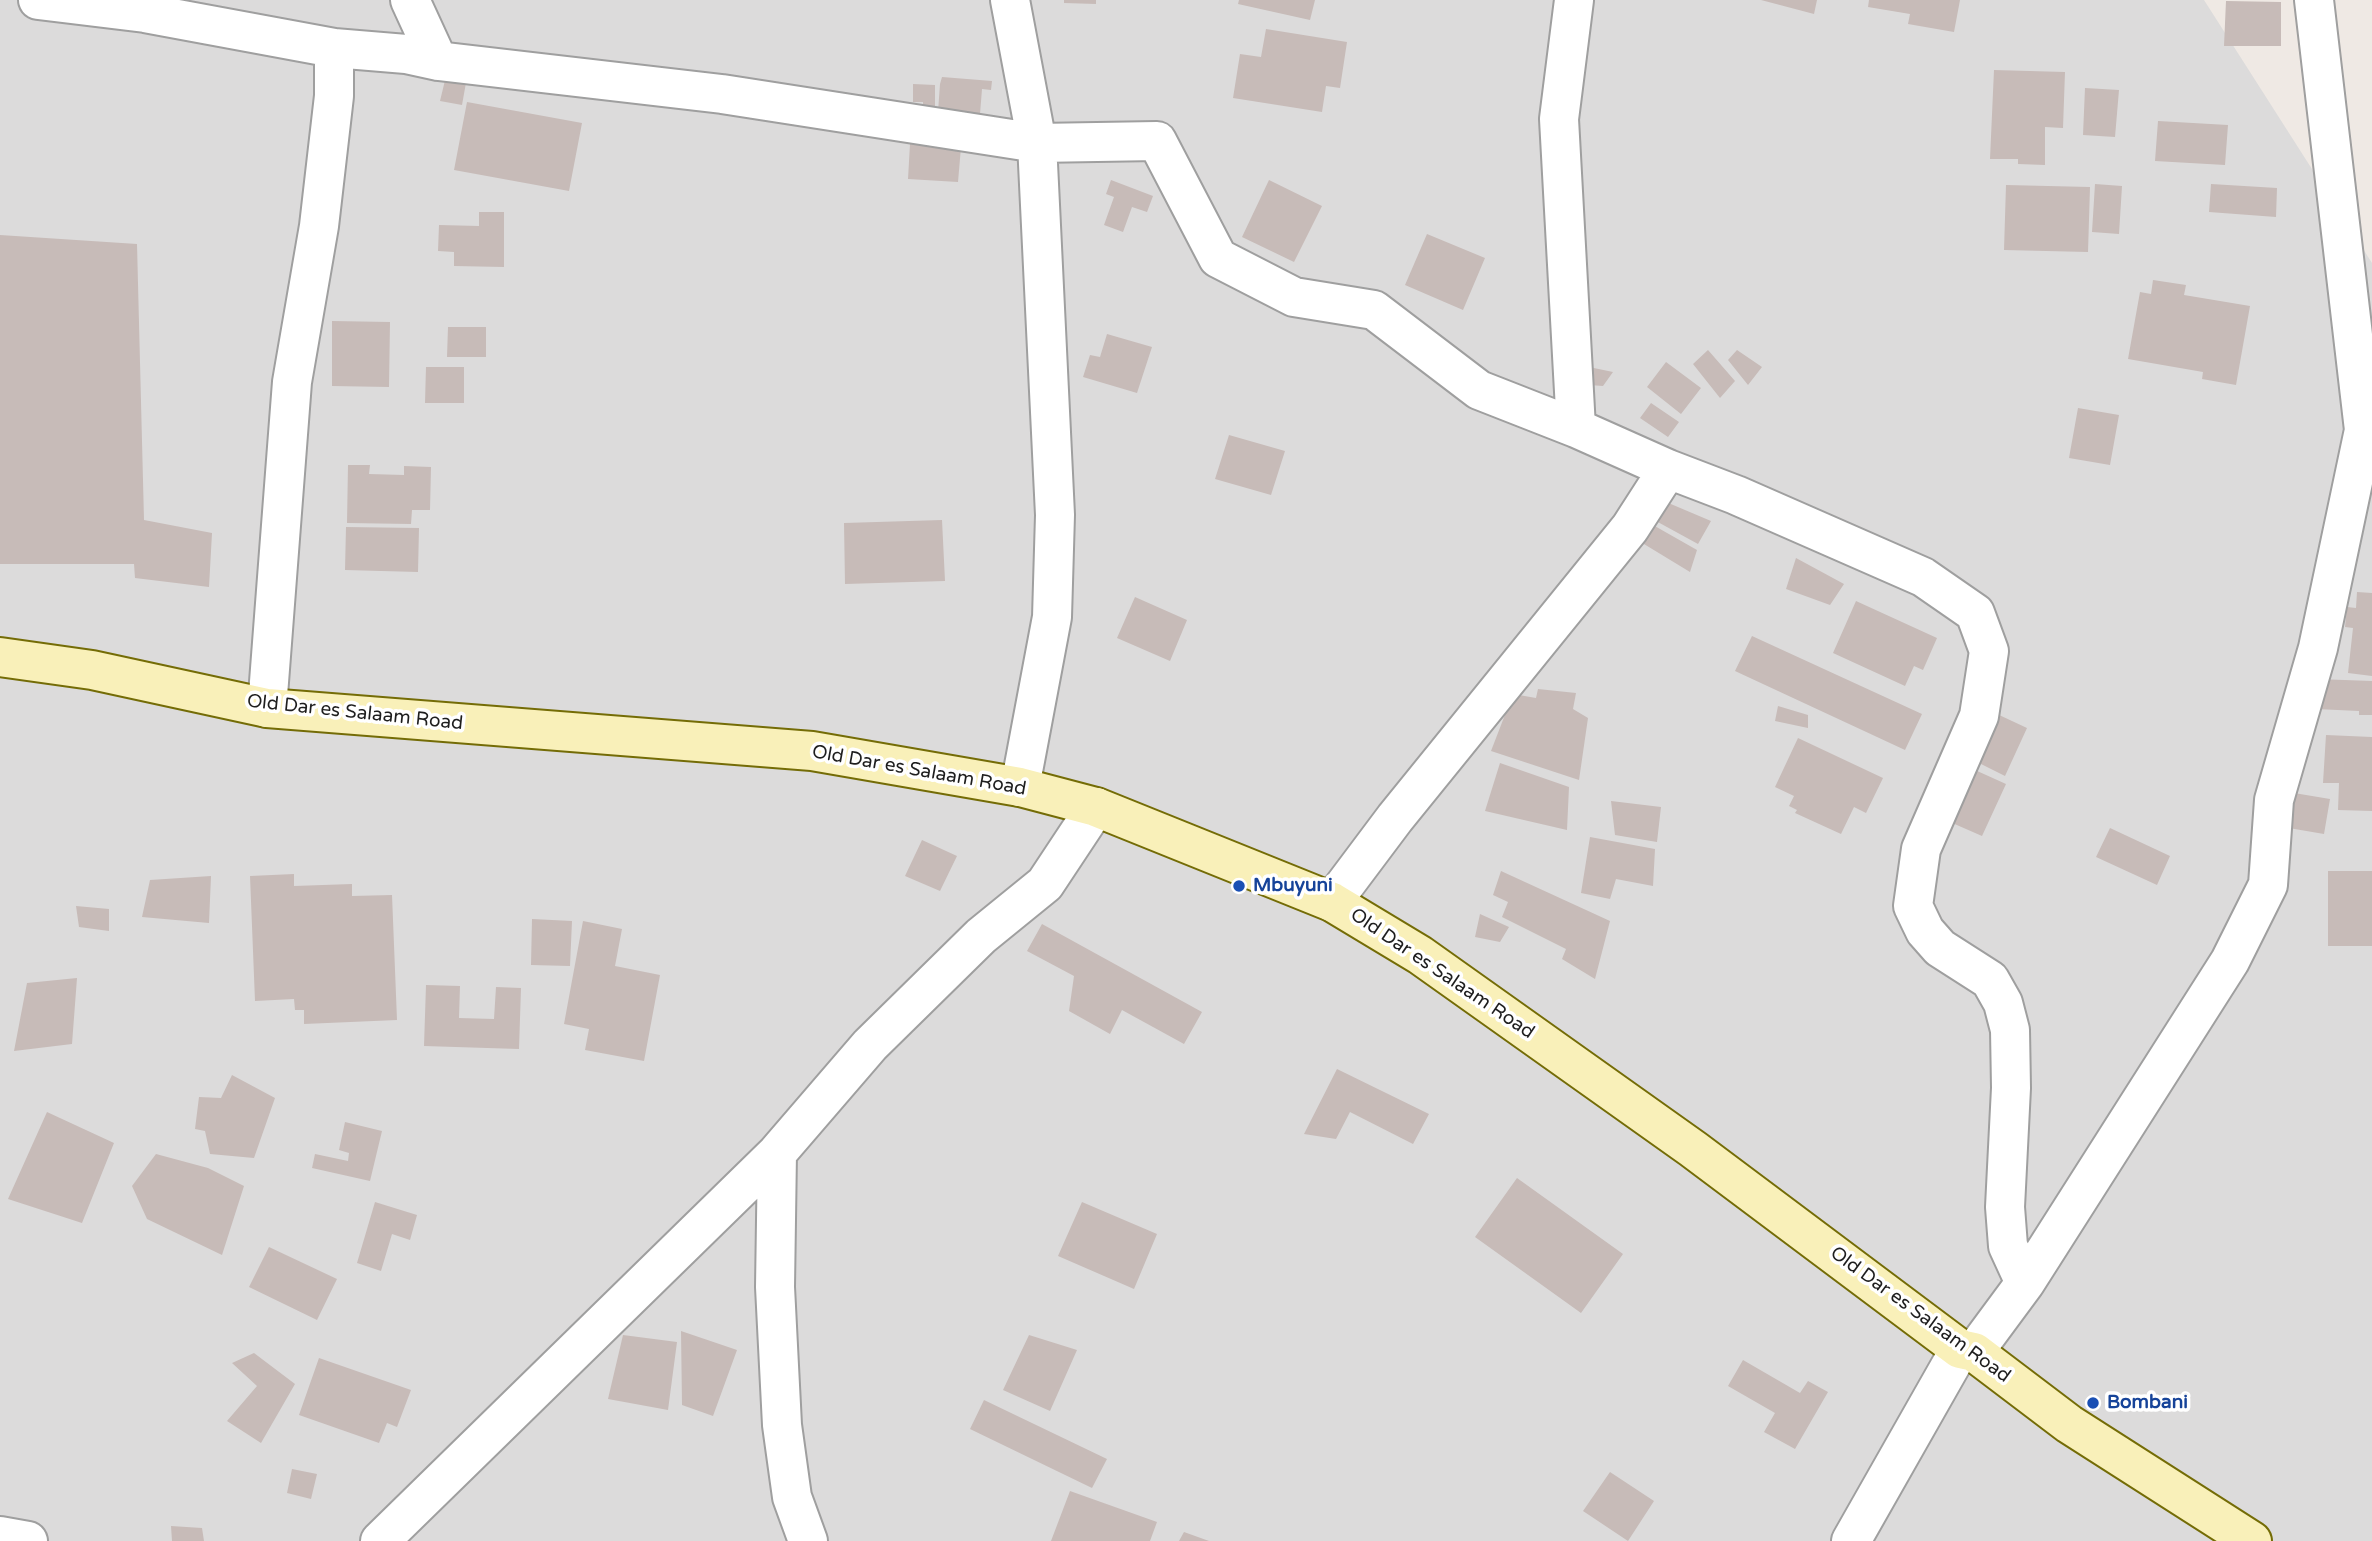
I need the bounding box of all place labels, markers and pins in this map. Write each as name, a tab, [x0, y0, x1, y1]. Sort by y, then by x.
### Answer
place label: Mbuyuni	[1253, 875, 1333, 897]
marker: Mbuyuni	[1231, 878, 1247, 894]
place label: Bombani	[2107, 1392, 2188, 1414]
marker: Bombani	[2085, 1395, 2101, 1411]

